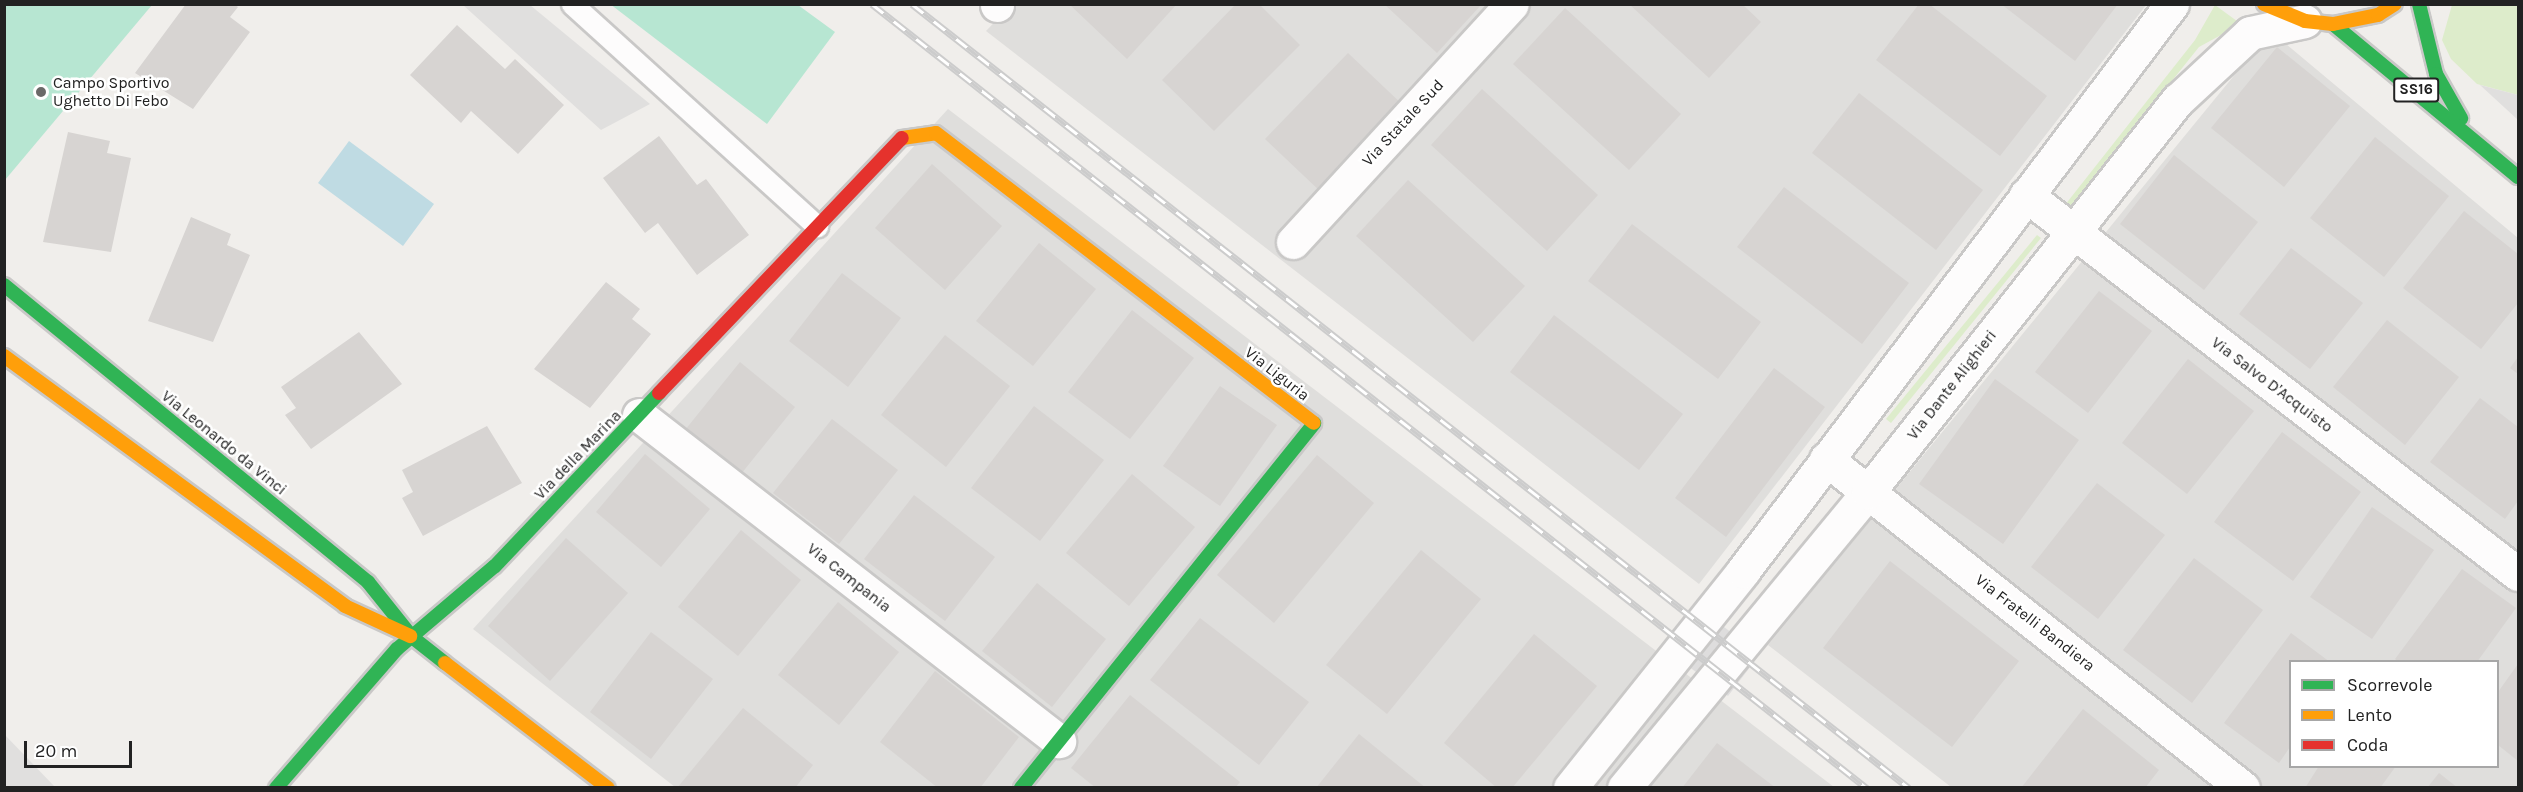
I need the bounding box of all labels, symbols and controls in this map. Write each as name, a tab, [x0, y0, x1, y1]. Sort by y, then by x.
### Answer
place label: Campo Sportivo Ughetto Di Febo	[53, 73, 170, 111]
street label: Via Statale Sud	[1358, 76, 1448, 170]
road number: SS16	[2392, 78, 2440, 102]
marker: Campo Sportivo Ughetto Di Febo	[34, 85, 48, 99]
street label: Via Dante Alighieri	[1903, 326, 2001, 444]
street label: Via Salvo D'Acquisto	[2207, 333, 2337, 437]
street label: Via Liguria	[1241, 343, 1313, 405]
street label: Via Leonardo da Vinci	[157, 387, 291, 499]
street label: Via della Marina	[530, 406, 626, 504]
street label: Via Campania	[803, 539, 895, 617]
street label: Via Fratelli Bandiera	[1971, 570, 2099, 676]
legend	[2289, 660, 2499, 768]
text: Scorrevole	[2347, 674, 2432, 696]
text: Lento	[2347, 704, 2392, 726]
scale bar	[27, 729, 135, 767]
text: Coda	[2347, 734, 2388, 756]
text: 20 m	[35, 740, 77, 762]

